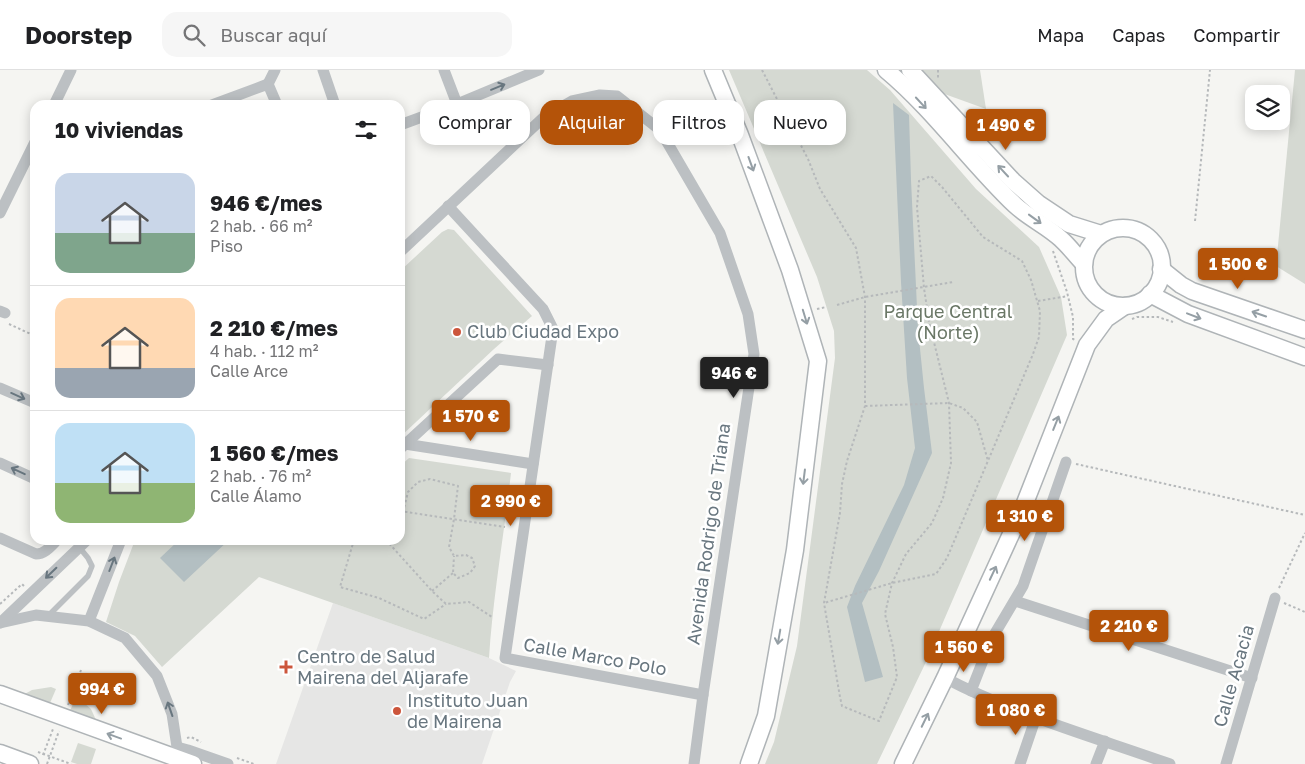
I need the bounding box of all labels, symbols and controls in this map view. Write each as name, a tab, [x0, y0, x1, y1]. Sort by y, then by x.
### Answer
search box	[162, 12, 512, 57]
text: Doorstep	[25, 20, 132, 49]
icon: search	[180, 21, 208, 49]
text: Buscar aquí	[220, 23, 327, 46]
text: Mapa	[1037, 24, 1084, 46]
text: Capas	[1112, 24, 1165, 46]
text: Compartir	[1193, 24, 1280, 46]
one-way arrow	[490, 82, 505, 91]
map controls	[1245, 85, 1290, 130]
button: layers	[1245, 85, 1290, 130]
one-way arrow	[915, 97, 927, 110]
chip: Comprar	[420, 100, 530, 145]
chip: Alquilar	[540, 100, 643, 145]
chip: Filtros	[653, 100, 744, 145]
chip: Nuevo	[754, 100, 846, 145]
pin: 1 490 €	[960, 108, 1052, 151]
text: 1 490 €	[977, 115, 1035, 135]
icon: filters	[352, 116, 380, 144]
text: 10 viviendas	[55, 117, 183, 143]
one-way arrow	[747, 156, 756, 171]
one-way arrow	[997, 165, 1009, 178]
text: 946 €/mes	[210, 190, 322, 216]
icon: home	[95, 193, 155, 253]
one-way arrow	[1027, 214, 1041, 225]
text: 2 hab. · 66 m²	[210, 216, 313, 236]
text: Piso	[210, 236, 243, 256]
pin: 1 500 €	[1192, 248, 1284, 290]
text: 1 500 €	[1209, 254, 1267, 274]
park label: Parque Central (Norte)	[883, 300, 1013, 343]
one-way arrow	[800, 309, 810, 325]
one-way arrow	[1252, 309, 1267, 318]
one-way arrow	[1186, 312, 1201, 322]
text: 2 210 €/mes	[210, 315, 338, 341]
icon: home	[95, 318, 155, 378]
place label: Club Ciudad Expo	[467, 320, 619, 342]
marker: Club Ciudad Expo	[451, 326, 463, 338]
text: 4 hab. · 112 m²	[210, 341, 318, 361]
pin: 946 €	[699, 356, 769, 399]
text: Calle Arce	[210, 361, 288, 381]
text: 946 €	[711, 363, 757, 383]
one-way arrow	[10, 391, 25, 401]
pin: 1 570 €	[425, 400, 517, 442]
text: 1 570 €	[443, 406, 499, 426]
one-way arrow	[1052, 416, 1061, 431]
street label: Avenida Rodrigo de Triana	[682, 422, 734, 646]
text: 1 560 €/mes	[210, 440, 339, 466]
icon: home	[95, 443, 155, 503]
one-way arrow	[10, 465, 25, 475]
text: 2 hab. · 76 m²	[210, 466, 311, 486]
one-way arrow	[799, 468, 809, 484]
pin: 2 990 €	[465, 484, 557, 527]
text: Calle Álamo	[210, 486, 302, 506]
text: 2 990 €	[481, 491, 541, 511]
pin: 1 310 €	[979, 500, 1071, 542]
text: 1 310 €	[997, 506, 1053, 526]
one-way arrow	[108, 557, 117, 572]
one-way arrow	[989, 566, 999, 581]
one-way arrow	[46, 567, 58, 579]
pin: 2 210 €	[1083, 610, 1175, 652]
text: 2 210 €	[1100, 616, 1158, 636]
street label: Calle Acacia	[1208, 622, 1258, 729]
one-way arrow	[774, 629, 784, 645]
pin: 1 560 €	[918, 630, 1010, 673]
street label: Calle Marco Polo	[522, 633, 669, 679]
text: 1 560 €	[935, 637, 993, 657]
place label: Centro de Salud Mairena del Aljarafe	[297, 645, 469, 688]
marker: Centro de Salud Mairena del Aljarafe	[279, 660, 293, 674]
pin: 994 €	[67, 672, 137, 715]
text: 994 €	[79, 679, 125, 699]
place label: Instituto Juan de Mairena	[407, 689, 528, 732]
pin: 1 080 €	[970, 694, 1062, 736]
text: 1 080 €	[987, 700, 1045, 720]
one-way arrow	[165, 702, 174, 718]
marker: Instituto Juan de Mairena	[391, 705, 403, 717]
one-way arrow	[920, 713, 930, 728]
one-way arrow	[107, 731, 122, 740]

